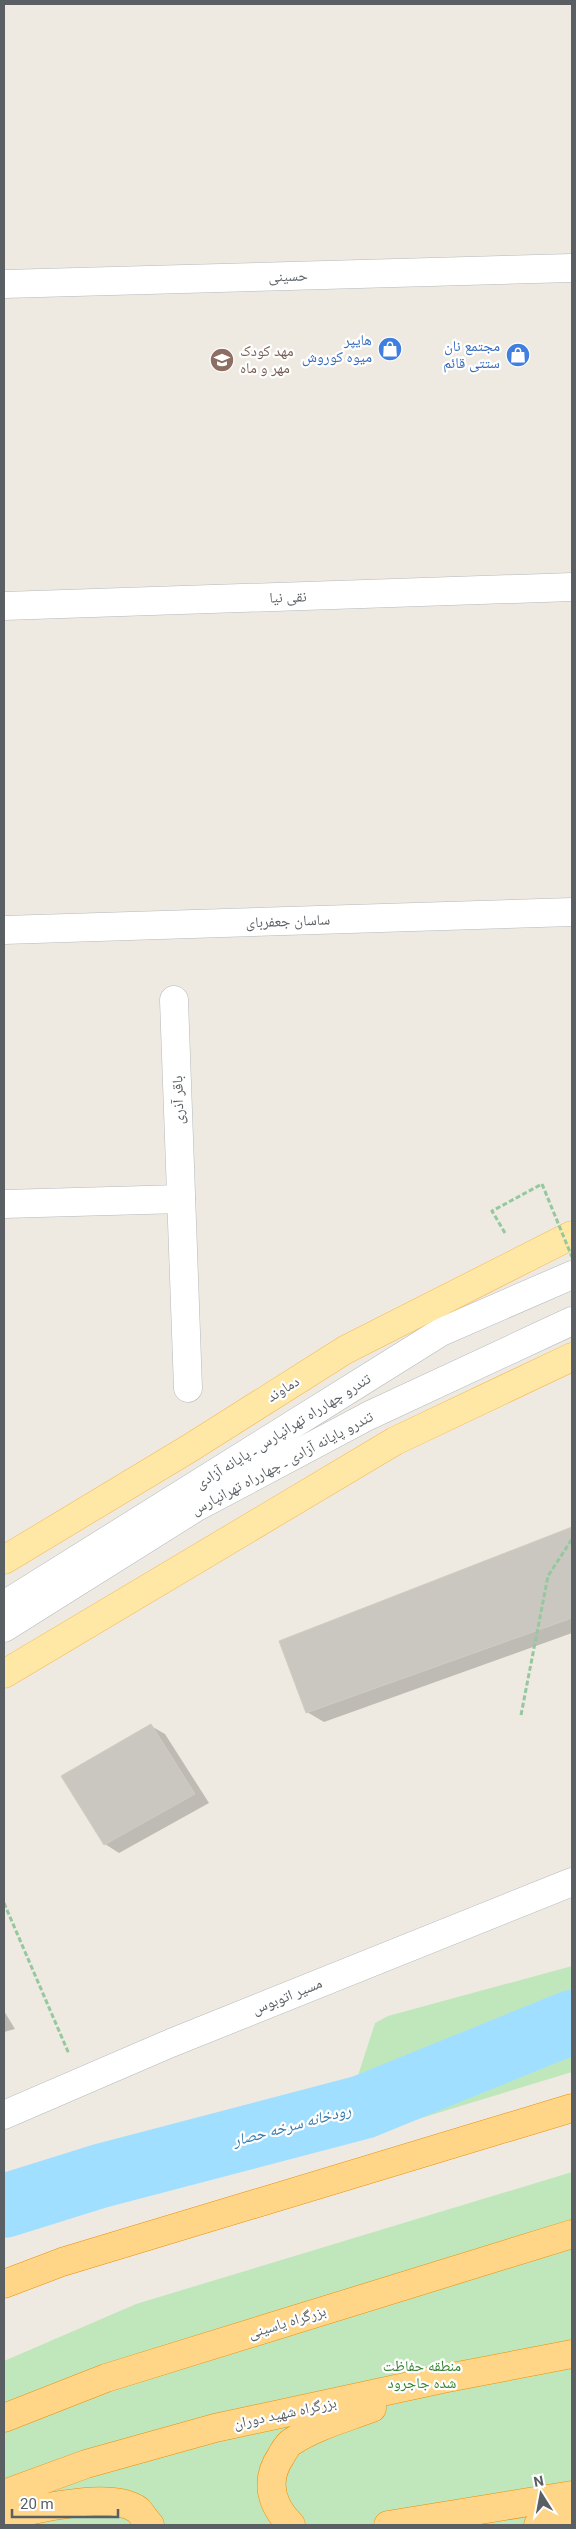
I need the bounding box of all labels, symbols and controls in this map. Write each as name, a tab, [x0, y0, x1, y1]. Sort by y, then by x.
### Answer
street label: حسینی	[268, 266, 309, 287]
place label: هایپر میوه کوروش	[302, 331, 372, 367]
shop icon: هایپر میوه کوروش	[377, 336, 403, 362]
place label: مجتمع نان ستتی قائم	[443, 337, 500, 373]
place label: مهد کودک مهر و ماه	[240, 342, 294, 377]
shop icon: مجتمع نان ستتی قائم	[505, 342, 531, 368]
school or university icon: مهد کودک مهر و ماه	[209, 347, 235, 373]
street label: نقی نیا	[269, 587, 307, 608]
street label: ساسان جعفربای	[245, 911, 331, 932]
street label: باقر آذری	[168, 1075, 189, 1125]
street label: تندرو چهارراه تهرانپارس ـ پایانه آزادی	[192, 1369, 375, 1493]
street label: دماوند	[263, 1372, 303, 1406]
street label: تندرو پایانه آزادی ـ چهارراه تهرانپارس	[188, 1407, 377, 1520]
street label: مسیر اتوبوس	[249, 1974, 325, 2019]
water label: رودخانه سرخه حصار	[230, 2100, 353, 2150]
street label: بزرگراه یاسینی	[246, 2302, 328, 2343]
park label: منطقه حفاظت شده جاجرود	[383, 2357, 461, 2392]
street label: بزرگراه شهید دوران	[232, 2393, 338, 2434]
north arrow	[516, 2469, 566, 2519]
text: N	[532, 2472, 545, 2490]
scale bar	[12, 2486, 119, 2518]
text: 20 m	[20, 2495, 54, 2513]

